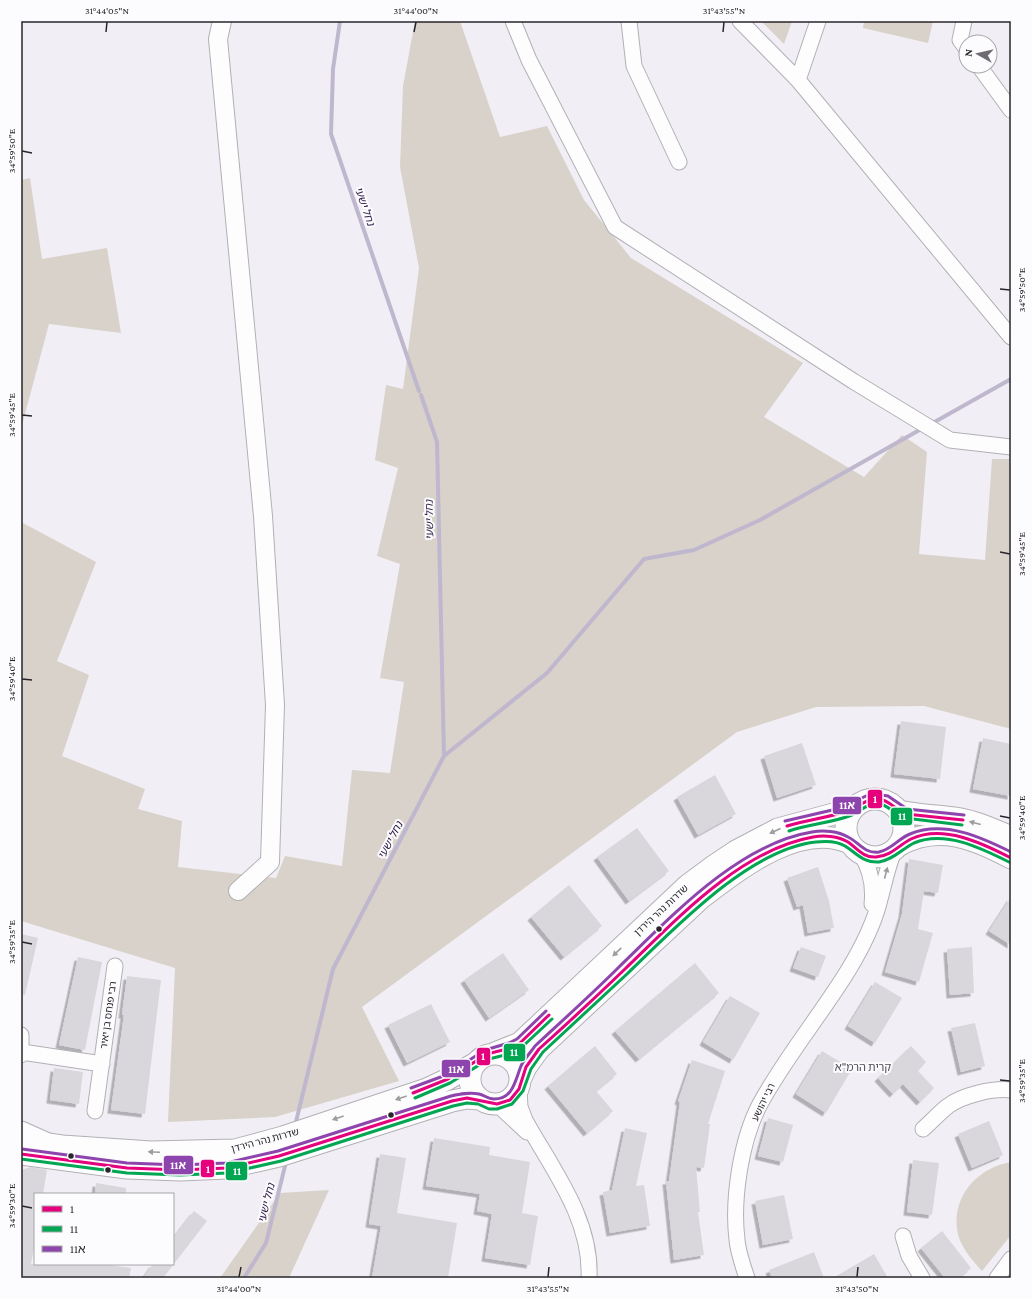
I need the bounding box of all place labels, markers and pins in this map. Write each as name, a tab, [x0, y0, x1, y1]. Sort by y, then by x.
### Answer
unlabelled marker	[654, 924, 664, 934]
unlabelled marker	[386, 1110, 396, 1120]
unlabelled marker	[66, 1151, 76, 1161]
unlabelled marker	[103, 1165, 113, 1175]

